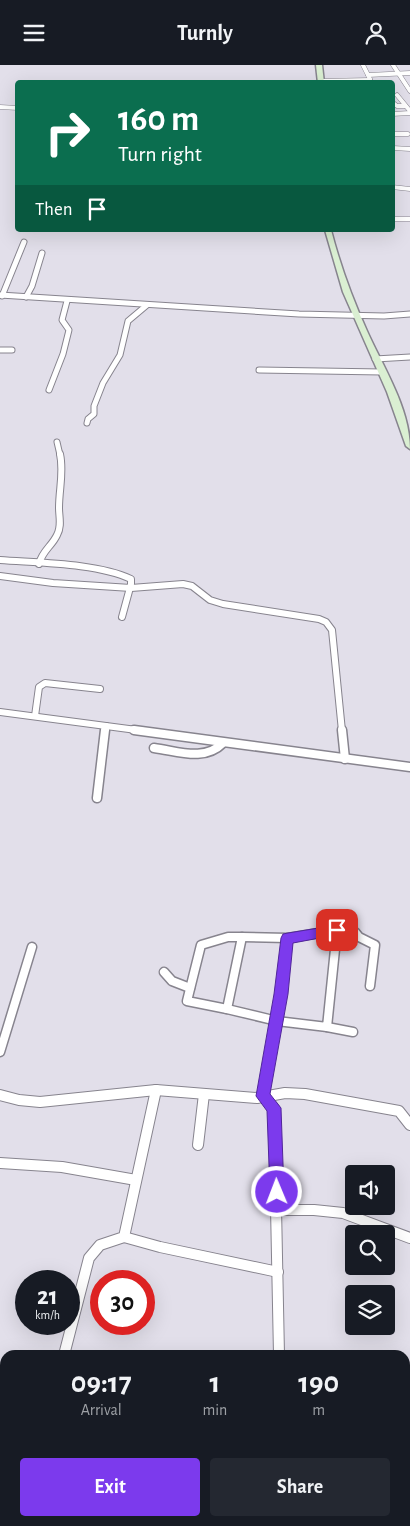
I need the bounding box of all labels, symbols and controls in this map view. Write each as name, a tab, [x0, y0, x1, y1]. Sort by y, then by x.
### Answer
icon: menu	[20, 19, 48, 47]
icon: person	[362, 19, 390, 47]
text: Turnly	[177, 22, 233, 44]
icon: right	[35, 100, 100, 165]
text: 160 m	[118, 102, 199, 137]
text: Turn right	[118, 143, 202, 165]
icon: arrive	[83, 195, 111, 223]
text: Then	[35, 200, 73, 219]
pin	[316, 909, 358, 951]
icon: arrive	[323, 916, 351, 944]
position arrow	[250, 1165, 302, 1217]
map controls	[345, 1165, 395, 1335]
button: sound	[345, 1165, 395, 1215]
button: search	[345, 1225, 395, 1275]
speed limit sign: 30	[90, 1270, 155, 1335]
text: 21	[37, 1284, 58, 1309]
button: layers	[345, 1285, 395, 1335]
text: km/h	[35, 1309, 60, 1321]
text: 09:17	[71, 1368, 132, 1398]
text: 1	[210, 1368, 220, 1398]
text: 190	[298, 1368, 339, 1398]
text: Arrival	[81, 1402, 122, 1418]
text: min	[202, 1402, 227, 1418]
text: m	[312, 1402, 325, 1418]
button: Exit	[20, 1458, 200, 1516]
button: Share	[210, 1458, 390, 1516]

